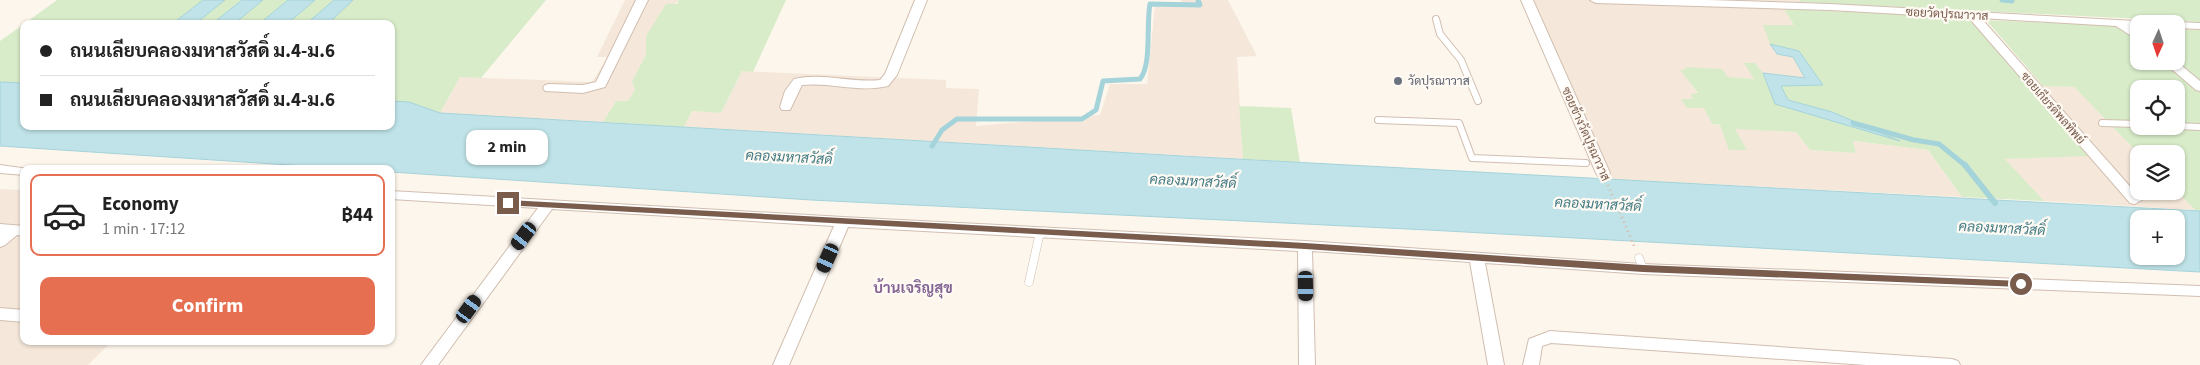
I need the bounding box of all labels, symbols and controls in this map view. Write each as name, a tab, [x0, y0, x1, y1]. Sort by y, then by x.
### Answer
street label: ซอยวัดปุรณาวาส	[1905, 4, 1989, 25]
north arrow	[2130, 15, 2185, 70]
map controls	[2130, 15, 2185, 265]
text: ถนนเลียบคลองมหาสวัสดิ์ ม.4-ม.6	[70, 38, 335, 65]
street label: ซอยเกียรติพลทิพย์	[2016, 68, 2089, 148]
place label: วัดปุรณาวาส	[1408, 73, 1470, 90]
marker: วัดปุรณาวาส	[1392, 75, 1404, 87]
button: locate	[2130, 80, 2185, 135]
street label: ซอยข้างวัดปุรณาวาส	[1557, 84, 1614, 184]
text: ถนนเลียบคลองมหาสวัสดิ์ ม.4-ม.6	[70, 87, 335, 114]
callout: 2 min	[467, 130, 549, 166]
text: 2 min	[488, 136, 526, 158]
water label: คลองมหาสวัสดิ์	[745, 142, 836, 170]
button: layers	[2130, 145, 2185, 200]
water label: คลองมหาสวัสดิ์	[1149, 166, 1240, 194]
water label: คลองมหาสวัสดิ์	[1554, 189, 1645, 217]
text: Economy	[102, 191, 179, 218]
route end	[497, 192, 519, 214]
icon: car	[42, 193, 87, 238]
text: ฿44	[341, 202, 373, 229]
button: +	[2130, 210, 2185, 265]
water label: คลองมหาสวัสดิ์	[1958, 213, 2049, 241]
text: 1 min · 17:12	[102, 218, 185, 240]
car	[508, 220, 539, 252]
car	[815, 241, 840, 275]
car	[1298, 271, 1313, 301]
route start	[2010, 273, 2032, 295]
button: Confirm	[40, 277, 375, 335]
district label: บ้านเจริญสุข	[873, 278, 953, 299]
car	[454, 292, 483, 326]

